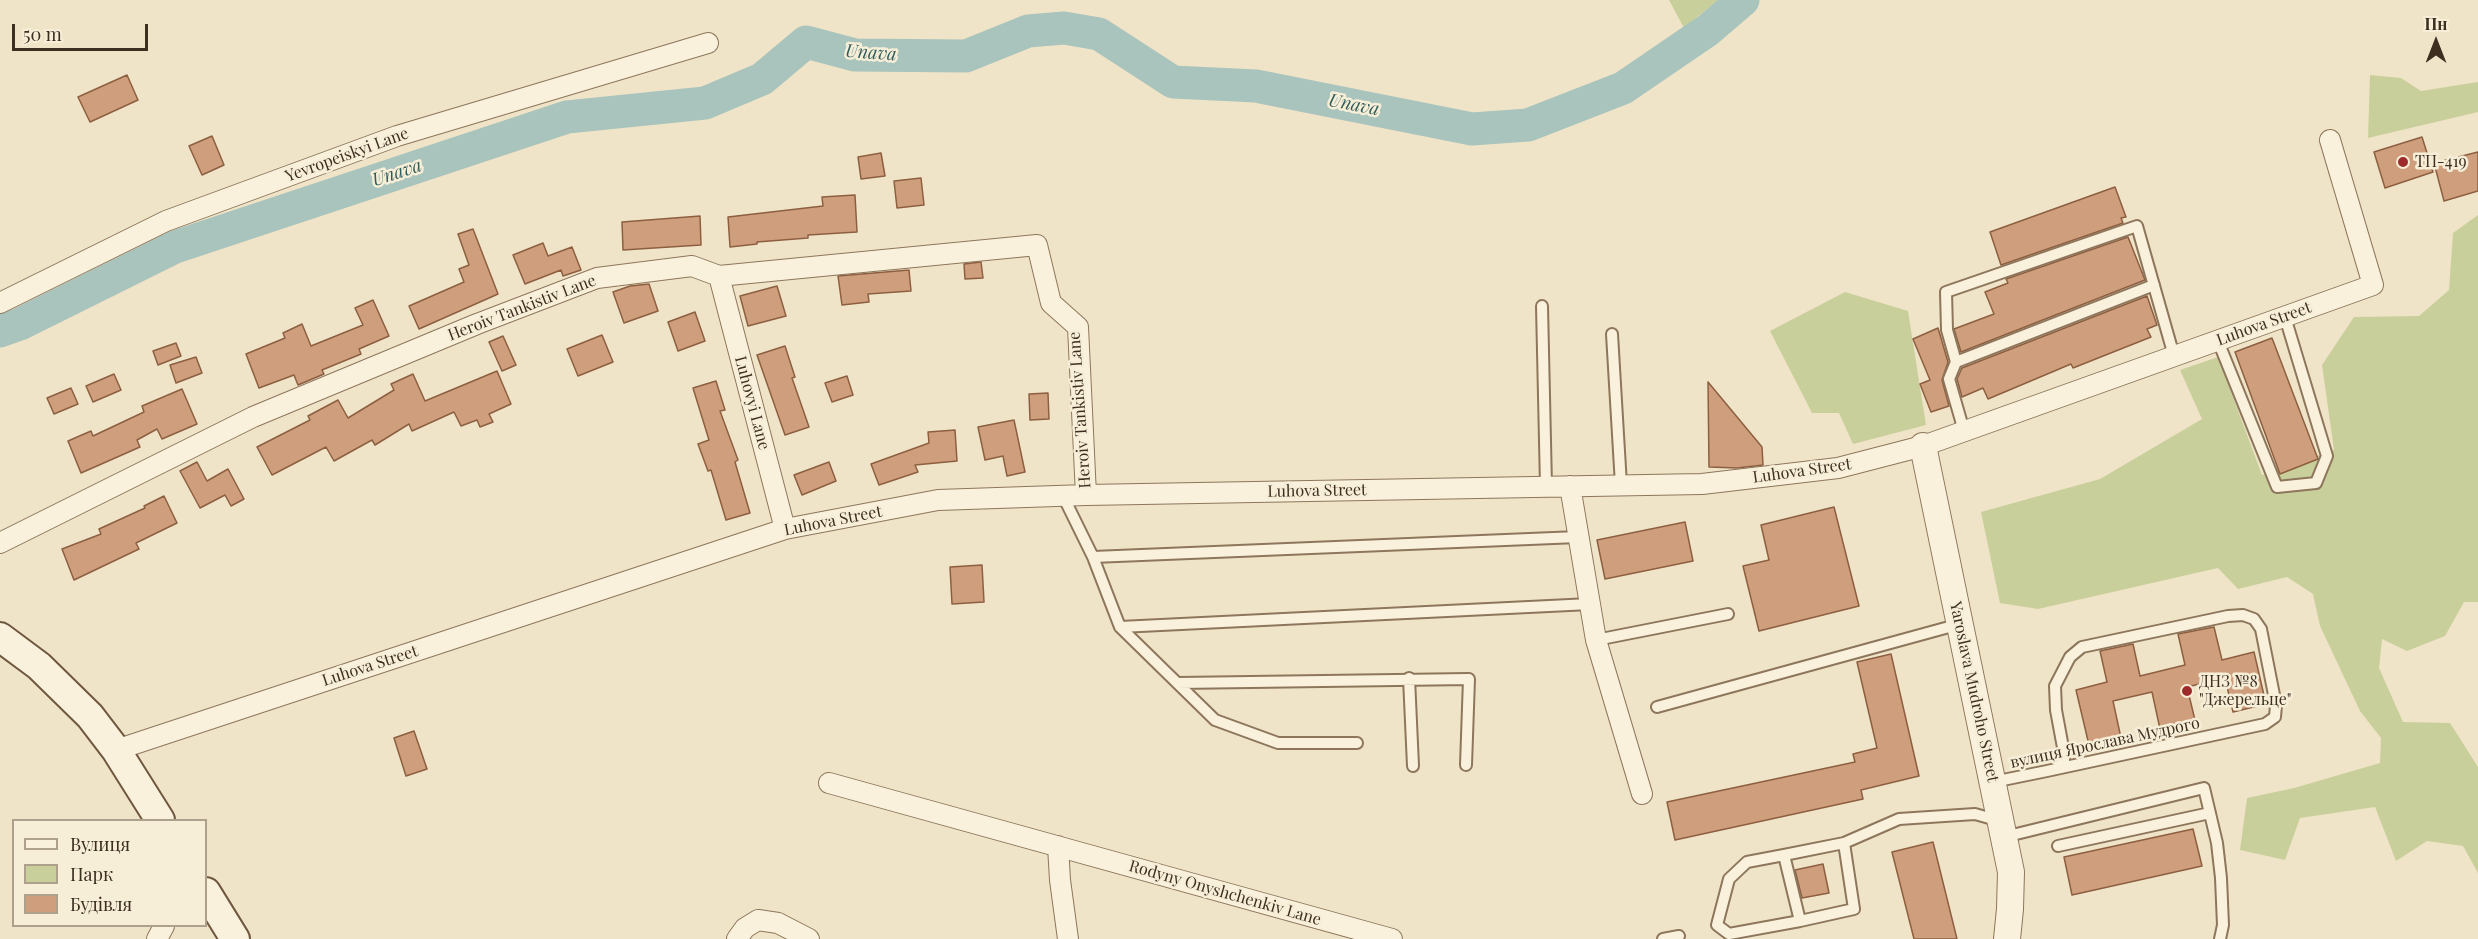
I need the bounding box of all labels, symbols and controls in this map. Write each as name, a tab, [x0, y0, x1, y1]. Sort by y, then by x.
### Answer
scale bar	[15, 12, 152, 50]
north arrow	[2406, 12, 2466, 72]
text: Пн	[2425, 13, 2448, 34]
text: 50 m	[23, 22, 62, 46]
water label: Unava	[845, 40, 897, 66]
water label: Unava	[1327, 90, 1381, 120]
street label: Yevropeiskyi Lane	[283, 124, 411, 186]
place label: ТП-419	[2415, 152, 2467, 172]
water label: Unava	[369, 155, 425, 191]
marker: ТП-419	[2396, 155, 2410, 169]
street label: Heroiv Tankistiv Lane	[445, 271, 599, 345]
street label: Luhova Street	[2214, 298, 2314, 350]
street label: Heroiv Tankistiv Lane	[1065, 331, 1095, 489]
street label: Luhovyi Lane	[730, 354, 774, 452]
street label: Luhova Street	[1751, 455, 1853, 487]
street label: Luhova Street	[1267, 481, 1367, 501]
street label: Luhova Street	[782, 502, 884, 540]
street label: Yaroslava Mudroho Street	[1945, 600, 2003, 784]
street label: Luhova Street	[320, 642, 420, 690]
place label: ДНЗ №8 "Джерельце"	[2199, 672, 2292, 710]
marker: ДНЗ №8 "Джерельце"	[2180, 684, 2194, 698]
street label: вулиця Ярослава Мудрого	[2009, 714, 2201, 772]
legend	[12, 819, 207, 927]
text: Вулиця	[70, 832, 130, 856]
street label: Rodyny Onyshchenkiv Lane	[1127, 856, 1323, 930]
text: Парк	[70, 862, 113, 886]
text: Будівля	[70, 892, 132, 916]

